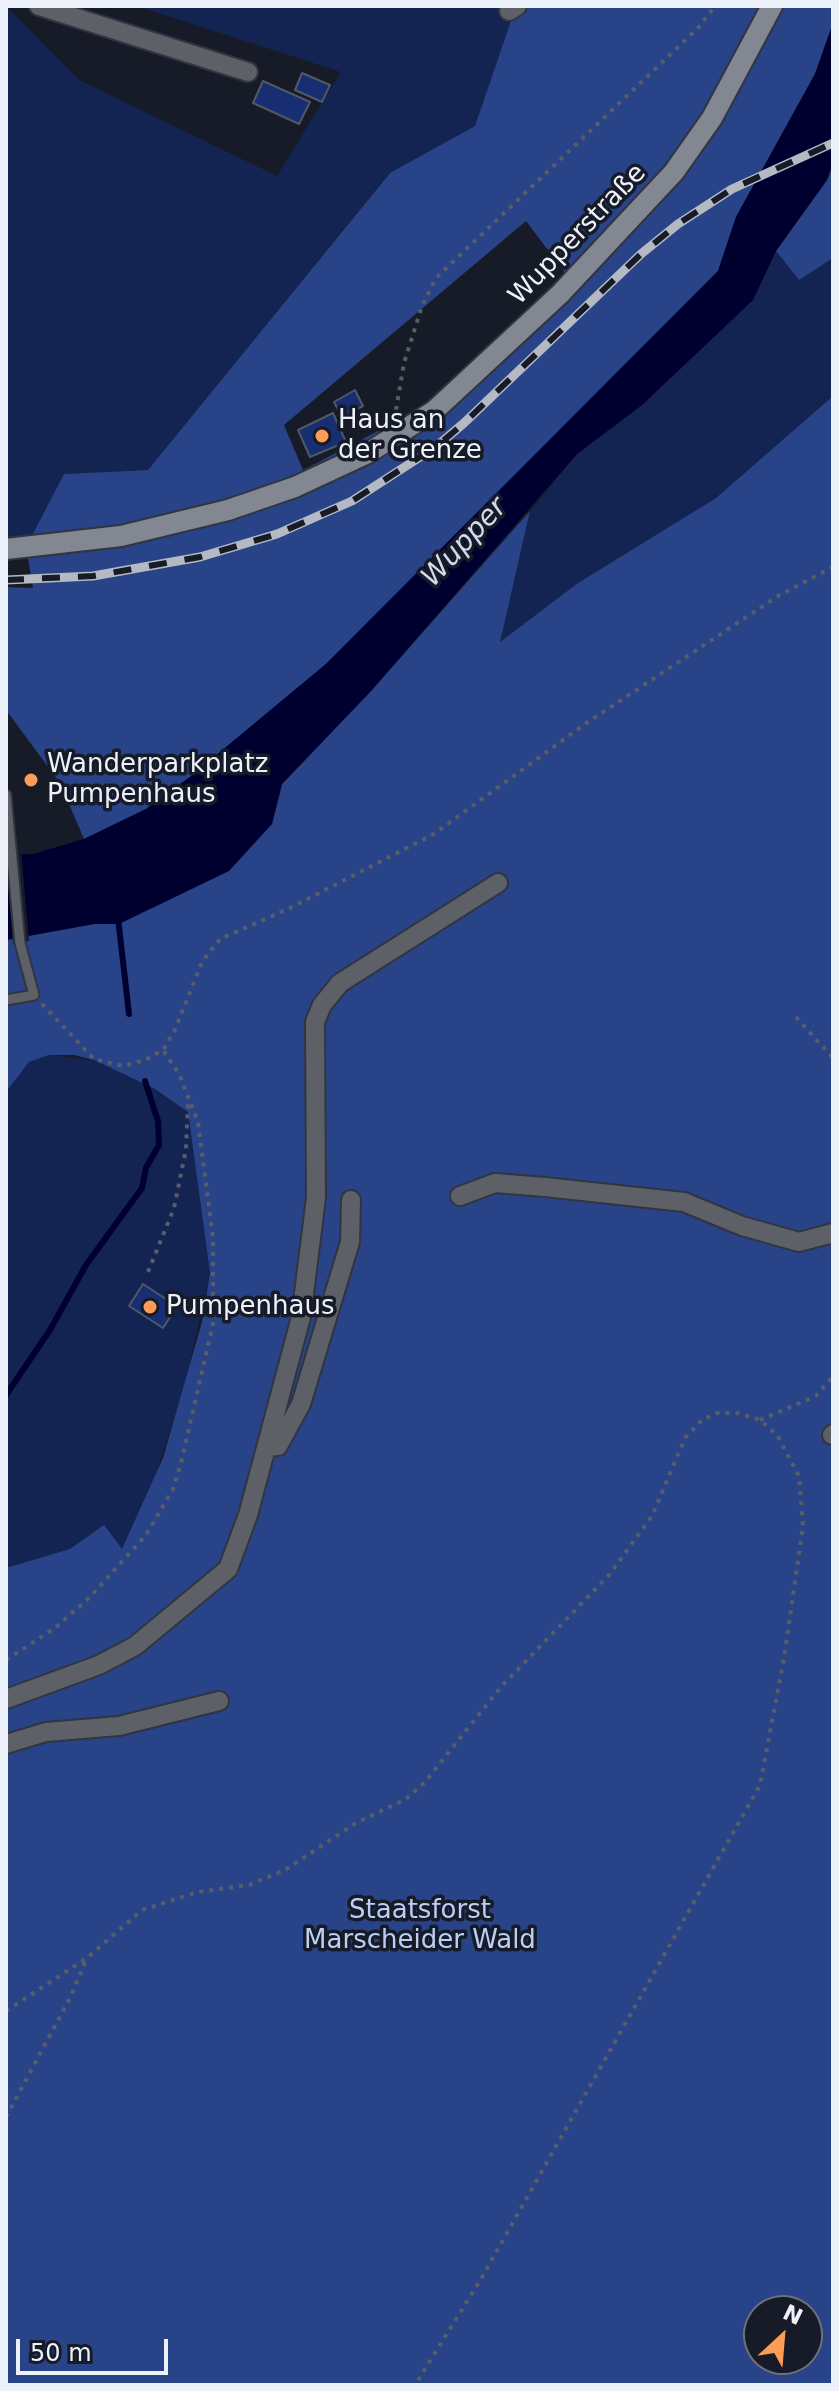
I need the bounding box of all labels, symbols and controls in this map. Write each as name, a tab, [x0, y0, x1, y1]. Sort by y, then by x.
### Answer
street label: Wupperstraße	[503, 158, 653, 312]
place label: Haus an der Grenze	[338, 405, 482, 466]
marker: Haus an der Grenze	[313, 427, 331, 445]
water label: Wupper	[415, 491, 515, 595]
place label: Wanderparkplatz Pumpenhaus	[47, 749, 268, 810]
marker: Wanderparkplatz Pumpenhaus	[22, 771, 40, 789]
place label: Pumpenhaus	[166, 1291, 334, 1323]
marker: Pumpenhaus	[141, 1298, 159, 1316]
park label: Staatsforst Marscheider Wald	[304, 1895, 536, 1956]
north arrow	[743, 2295, 823, 2375]
text: N	[779, 2300, 807, 2330]
scale bar	[20, 2323, 172, 2373]
text: 50 m	[30, 2339, 92, 2367]

